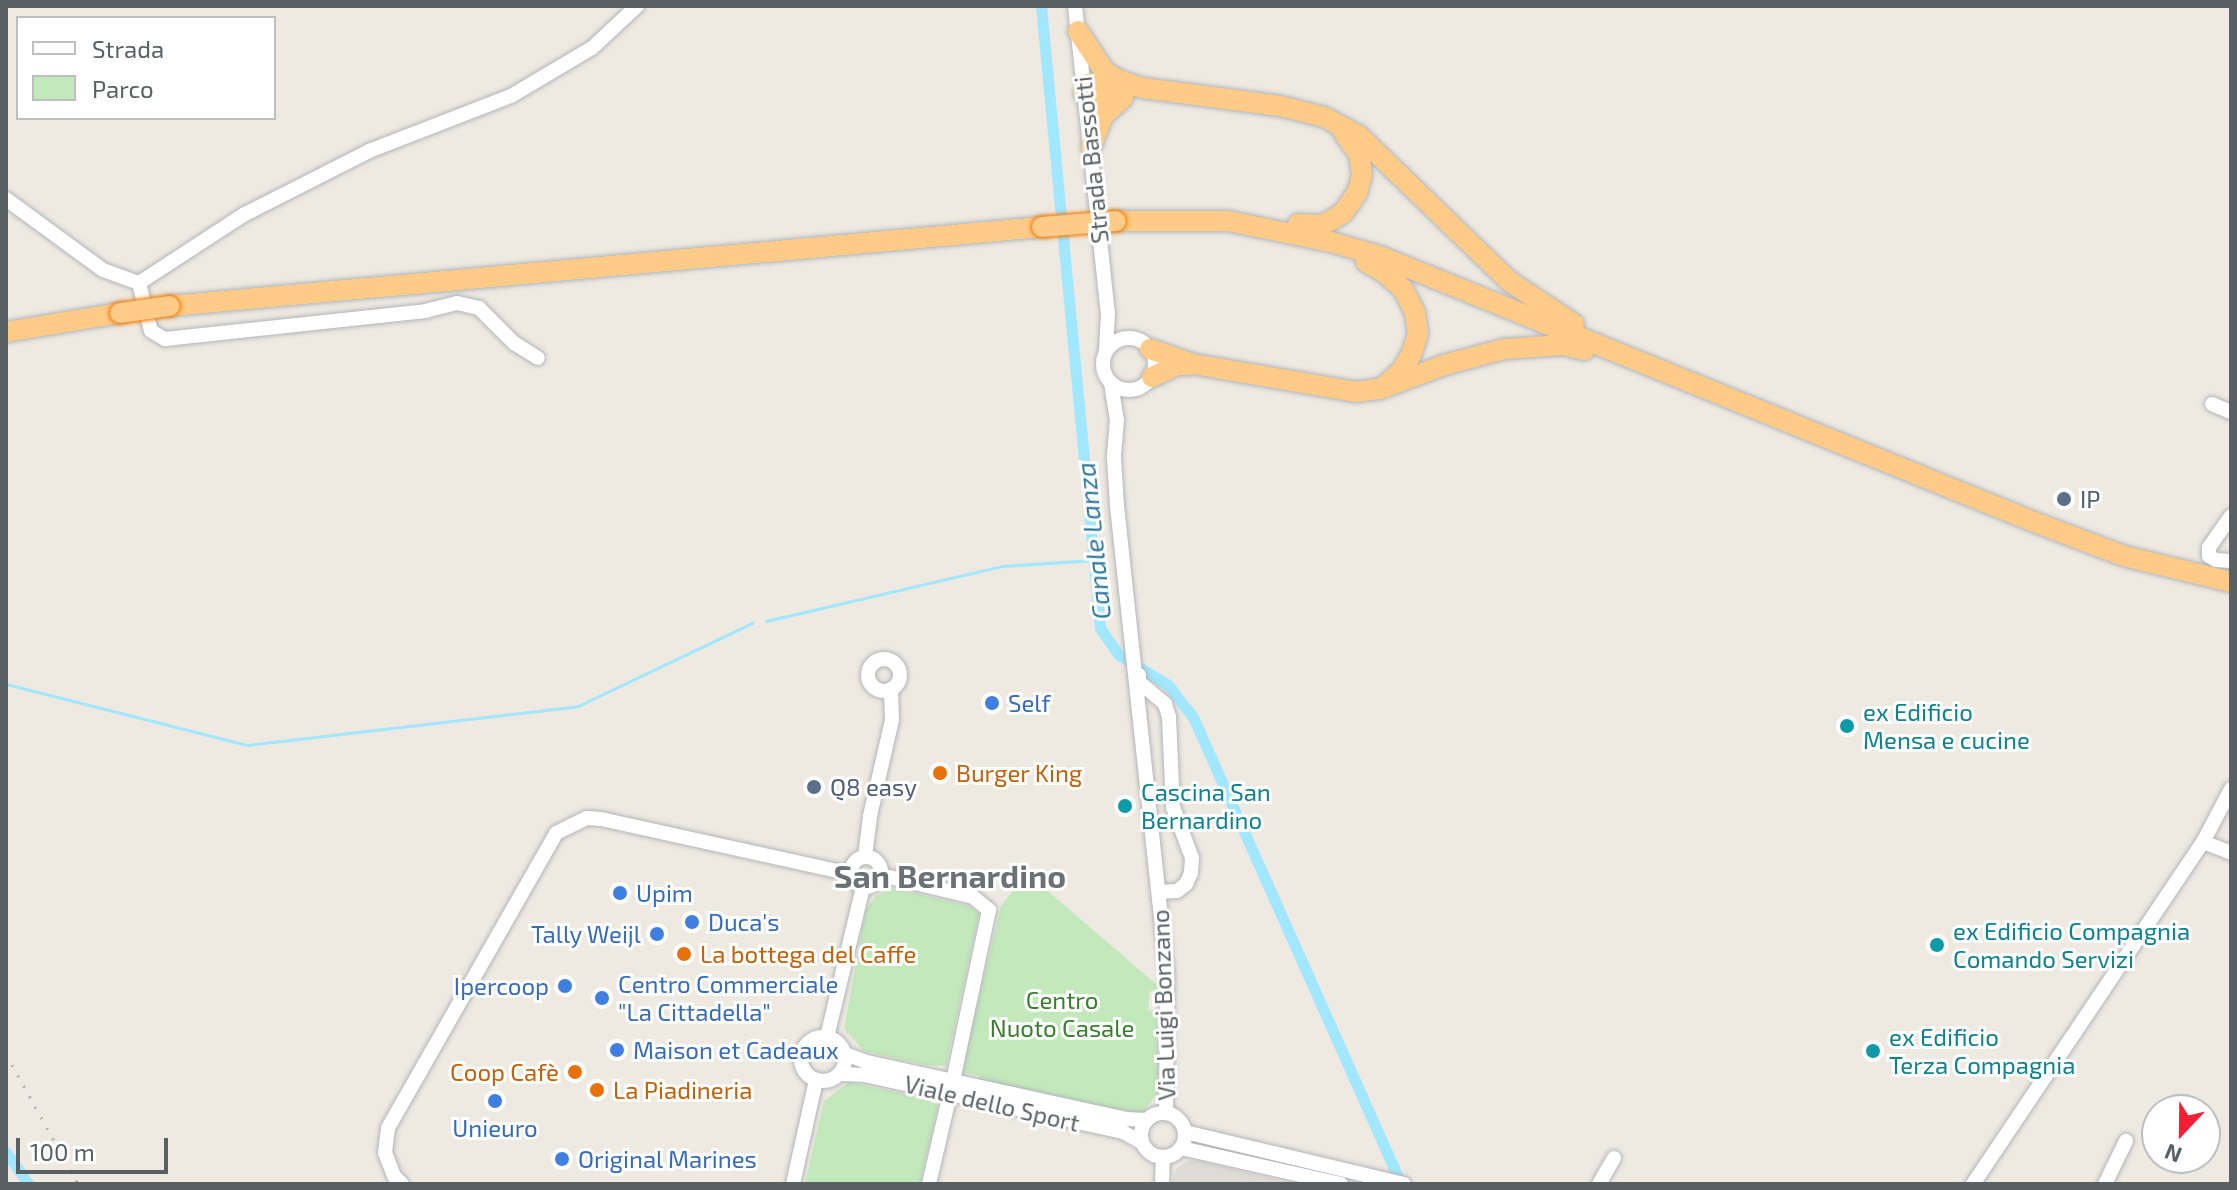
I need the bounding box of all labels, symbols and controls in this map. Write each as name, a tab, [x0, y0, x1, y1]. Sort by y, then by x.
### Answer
legend	[16, 16, 276, 120]
text: Strada	[92, 34, 164, 63]
text: Parco	[92, 74, 154, 103]
street label: Strada Bassotti	[1068, 75, 1114, 245]
water label: Canale Lanza	[1069, 461, 1117, 621]
place label: IP	[2080, 485, 2100, 513]
marker: IP	[2055, 490, 2073, 508]
place label: Self	[1008, 689, 1051, 717]
marker: Self	[983, 694, 1001, 712]
place label: ex Edificio Mensa e cucine	[1863, 698, 2030, 754]
marker: ex Edificio Mensa e cucine	[1838, 717, 1856, 735]
place label: Burger King	[956, 759, 1083, 787]
marker: Burger King	[931, 764, 949, 782]
place label: Q8 easy	[830, 773, 917, 801]
marker: Q8 easy	[805, 778, 823, 796]
place label: Cascina San Bernardino	[1141, 778, 1271, 834]
marker: Cascina San Bernardino	[1116, 797, 1134, 815]
district label: San Bernardino	[834, 856, 1066, 894]
place label: Upim	[636, 879, 693, 907]
marker: Upim	[611, 884, 629, 902]
place label: Duca's	[708, 908, 779, 936]
street label: Via Luigi Bonzano	[1145, 909, 1181, 1101]
marker: Duca's	[683, 913, 701, 931]
place label: ex Edificio Compagnia Comando Servizi	[1953, 917, 2190, 973]
place label: Tally Weijl	[530, 920, 641, 948]
marker: Tally Weijl	[648, 925, 666, 943]
marker: ex Edificio Compagnia Comando Servizi	[1928, 936, 1946, 954]
place label: La bottega del Caffe	[700, 940, 917, 968]
marker: La bottega del Caffe	[675, 945, 693, 963]
place label: Centro Commerciale "La Cittadella"	[618, 970, 838, 1026]
place label: Ipercoop	[454, 972, 549, 1000]
marker: Ipercoop	[556, 977, 574, 995]
park label: Centro Nuoto Casale	[990, 986, 1134, 1042]
marker: Centro Commerciale "La Cittadella"	[593, 989, 611, 1007]
place label: ex Edificio Terza Compagnia	[1889, 1023, 2075, 1079]
place label: Maison et Cadeaux	[633, 1036, 839, 1064]
marker: Maison et Cadeaux	[608, 1041, 626, 1059]
marker: ex Edificio Terza Compagnia	[1864, 1042, 1882, 1060]
place label: Coop Cafè	[450, 1058, 559, 1086]
marker: Coop Cafè	[566, 1063, 584, 1081]
street label: Viale dello Sport	[902, 1069, 1082, 1137]
place label: La Piadineria	[613, 1076, 752, 1104]
marker: La Piadineria	[588, 1081, 606, 1099]
marker: Unieuro	[486, 1092, 504, 1110]
north arrow	[2141, 1094, 2221, 1174]
place label: Unieuro	[452, 1114, 538, 1142]
scale bar	[20, 1122, 172, 1172]
text: 100 m	[30, 1137, 95, 1166]
text: N	[2161, 1139, 2185, 1169]
place label: Original Marines	[578, 1145, 757, 1173]
marker: Original Marines	[553, 1150, 571, 1168]

